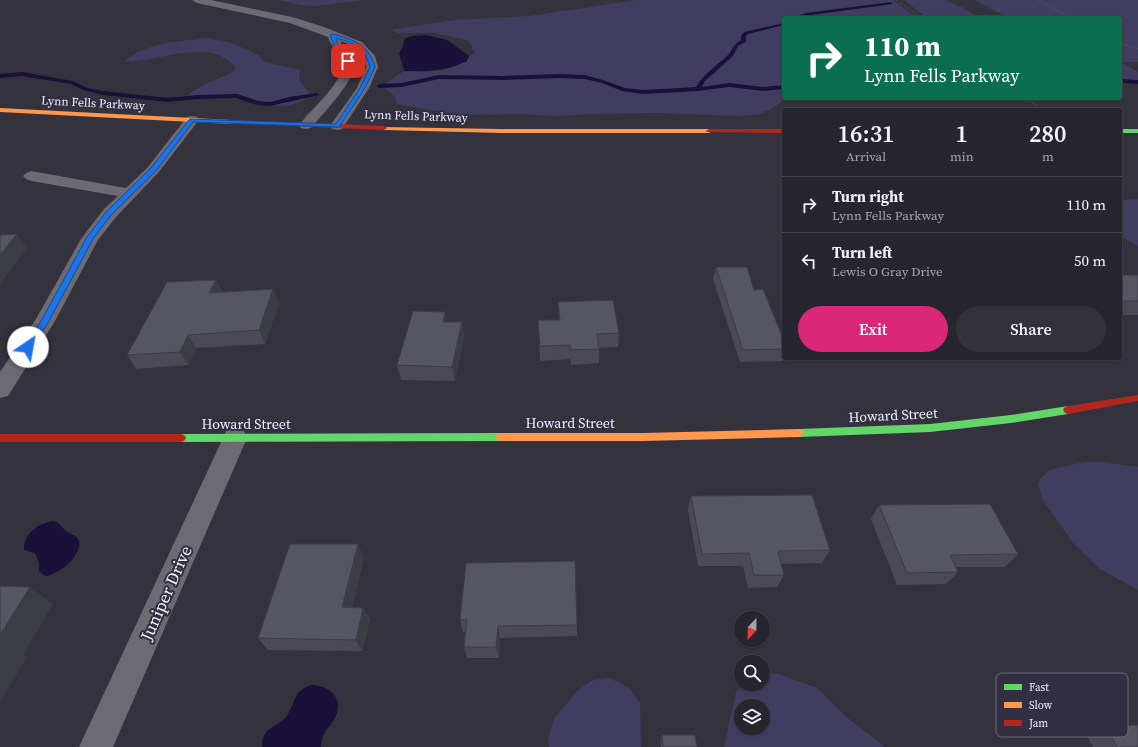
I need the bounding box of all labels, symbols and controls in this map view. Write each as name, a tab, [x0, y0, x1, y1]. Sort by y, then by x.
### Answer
text: 110 m	[864, 27, 941, 65]
icon: right	[798, 32, 850, 84]
pin	[331, 44, 365, 78]
icon: arrive	[337, 50, 359, 72]
text: Lynn Fells Parkway	[864, 63, 1019, 88]
street label: Lynn Fells Parkway	[41, 92, 146, 114]
street label: Lynn Fells Parkway	[364, 106, 469, 126]
text: 16:31	[837, 117, 895, 150]
text: 1	[956, 117, 968, 150]
text: 280	[1029, 117, 1067, 150]
text: Arrival	[846, 148, 886, 165]
text: min	[950, 148, 974, 165]
text: m	[1042, 148, 1054, 165]
text: Turn right	[832, 186, 904, 207]
icon: right	[798, 194, 820, 216]
text: 110 m	[1066, 194, 1106, 215]
text: Lynn Fells Parkway	[832, 207, 944, 224]
text: Turn left	[832, 242, 892, 263]
icon: left	[798, 250, 820, 272]
text: 50 m	[1074, 250, 1106, 271]
text: Lewis O Gray Drive	[832, 263, 943, 280]
button: Exit	[798, 306, 948, 352]
button: Share	[956, 306, 1106, 352]
position arrow	[7, 326, 49, 368]
street label: Howard Street	[848, 403, 938, 427]
street label: Howard Street	[525, 413, 615, 433]
street label: Howard Street	[201, 414, 291, 434]
street label: Juniper Drive	[134, 542, 198, 645]
north arrow	[734, 611, 770, 647]
map controls	[734, 611, 770, 735]
button: search	[734, 655, 770, 691]
legend	[996, 673, 1128, 737]
text: Fast	[1029, 680, 1049, 695]
text: Slow	[1029, 698, 1053, 713]
button: layers	[734, 699, 770, 735]
text: Jam	[1028, 716, 1048, 731]

